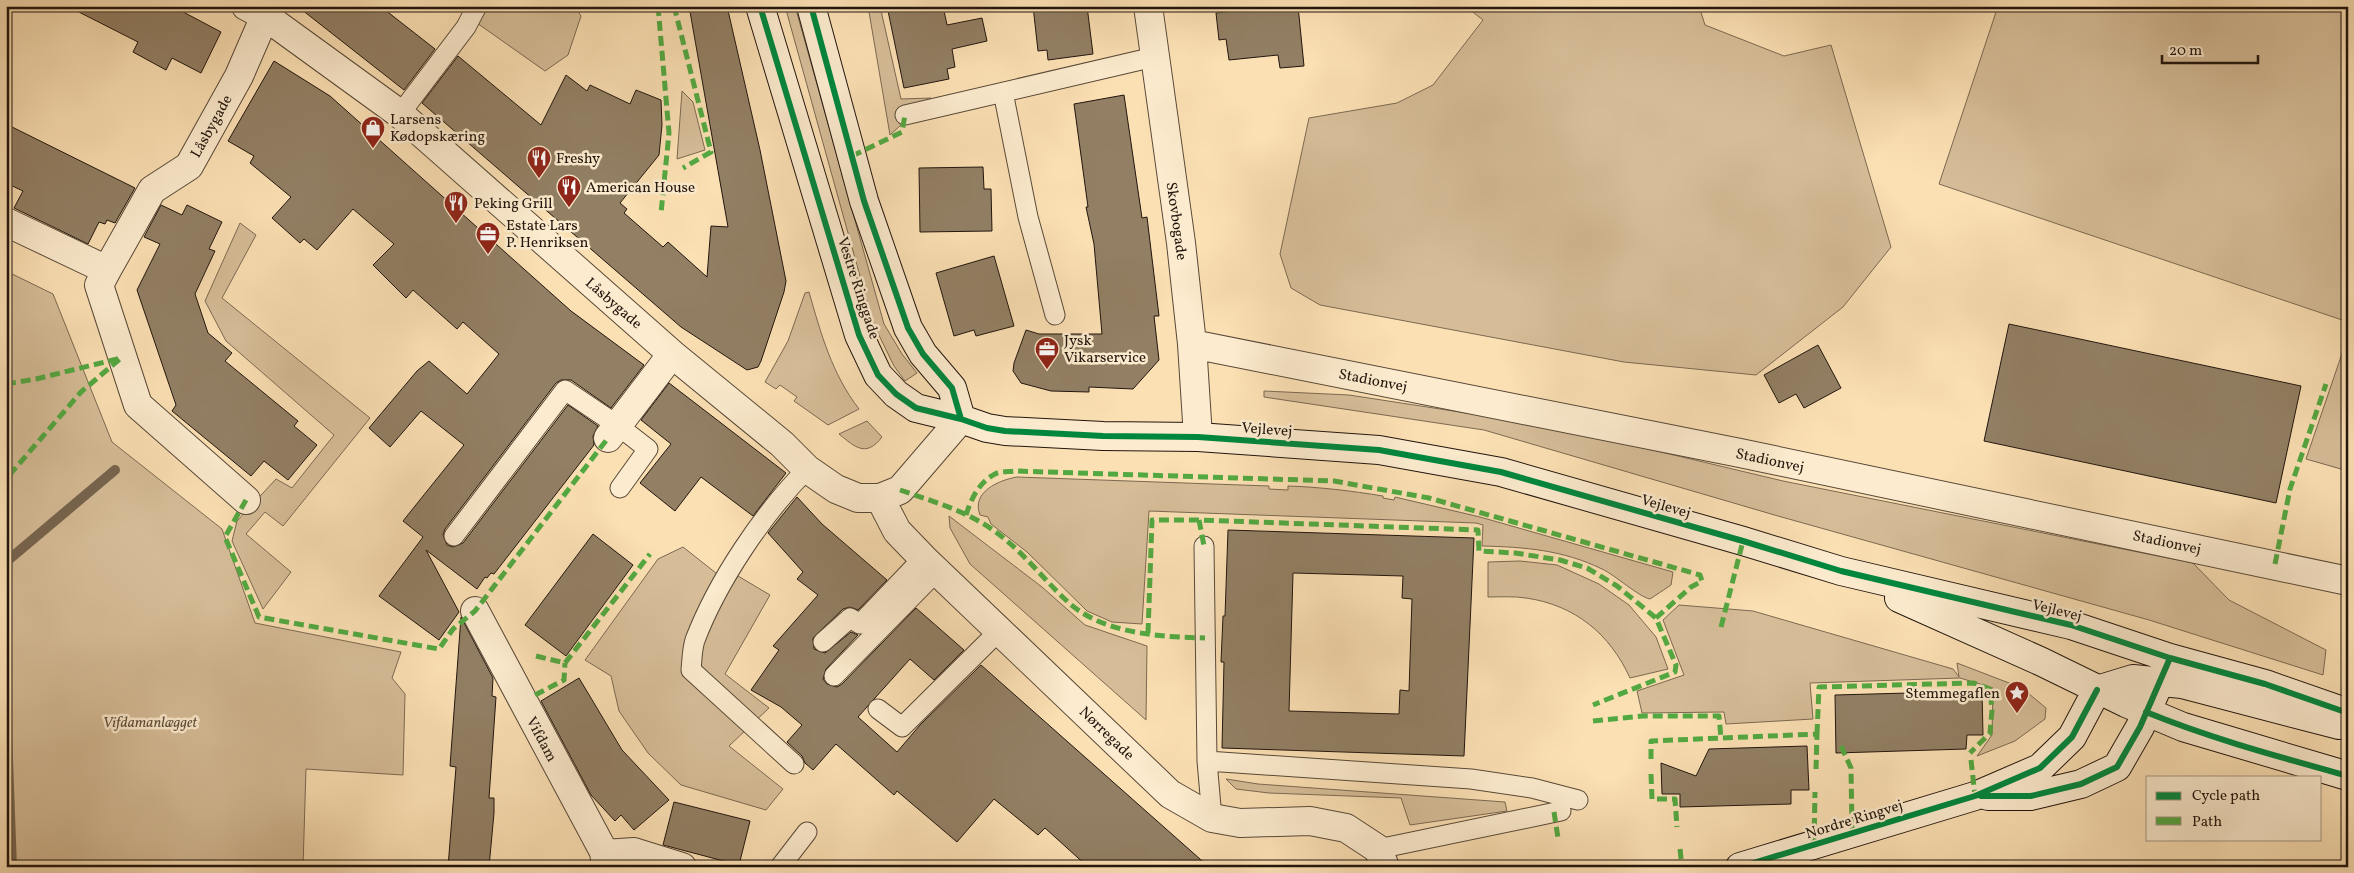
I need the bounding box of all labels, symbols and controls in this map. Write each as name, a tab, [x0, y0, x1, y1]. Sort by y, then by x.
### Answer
scale bar	[2162, 32, 2258, 64]
text: 20 m	[2169, 41, 2202, 62]
street label: Låsbygade	[186, 91, 238, 162]
place label: Larsens Kødopskæring	[390, 110, 485, 148]
shop icon: Larsens Kødopskæring	[360, 115, 386, 149]
restaurant icon: Freshy	[526, 145, 552, 179]
place label: Freshy	[556, 149, 600, 170]
restaurant icon: American House	[556, 174, 582, 208]
place label: American House	[586, 178, 695, 199]
street label: Skovbogade	[1160, 181, 1191, 262]
restaurant icon: Peking Grill	[443, 190, 469, 224]
place label: Peking Grill	[474, 194, 553, 215]
place label: Estate Lars P. Henriksen	[506, 216, 589, 254]
office icon: Estate Lars P. Henriksen	[475, 221, 501, 255]
street label: Vestre Ringgade	[831, 235, 884, 342]
street label: Låsbygade	[580, 274, 646, 335]
place label: Jysk Vikarservice	[1064, 331, 1146, 369]
office icon: Jysk Vikarservice	[1034, 336, 1060, 370]
street label: Stadionvej	[1337, 365, 1409, 398]
street label: Vejlevej	[1241, 418, 1293, 443]
street label: Stadionvej	[1734, 444, 1806, 479]
street label: Vejlevej	[1638, 490, 1693, 525]
street label: Stadionvej	[2131, 526, 2203, 561]
street label: Vejlevej	[2029, 595, 2084, 628]
place icon: Stemmegaflen	[2004, 680, 2030, 714]
place label: Stemmegaflen	[1905, 684, 2000, 705]
street label: Nørregade	[1074, 702, 1138, 766]
park label: Vifdamanlægget	[103, 713, 198, 734]
street label: Vifdam	[520, 713, 561, 766]
legend	[2146, 776, 2322, 840]
text: Cycle path	[2192, 786, 2260, 807]
street label: Nordre Ringvej	[1803, 796, 1906, 845]
text: Path	[2192, 812, 2222, 833]

